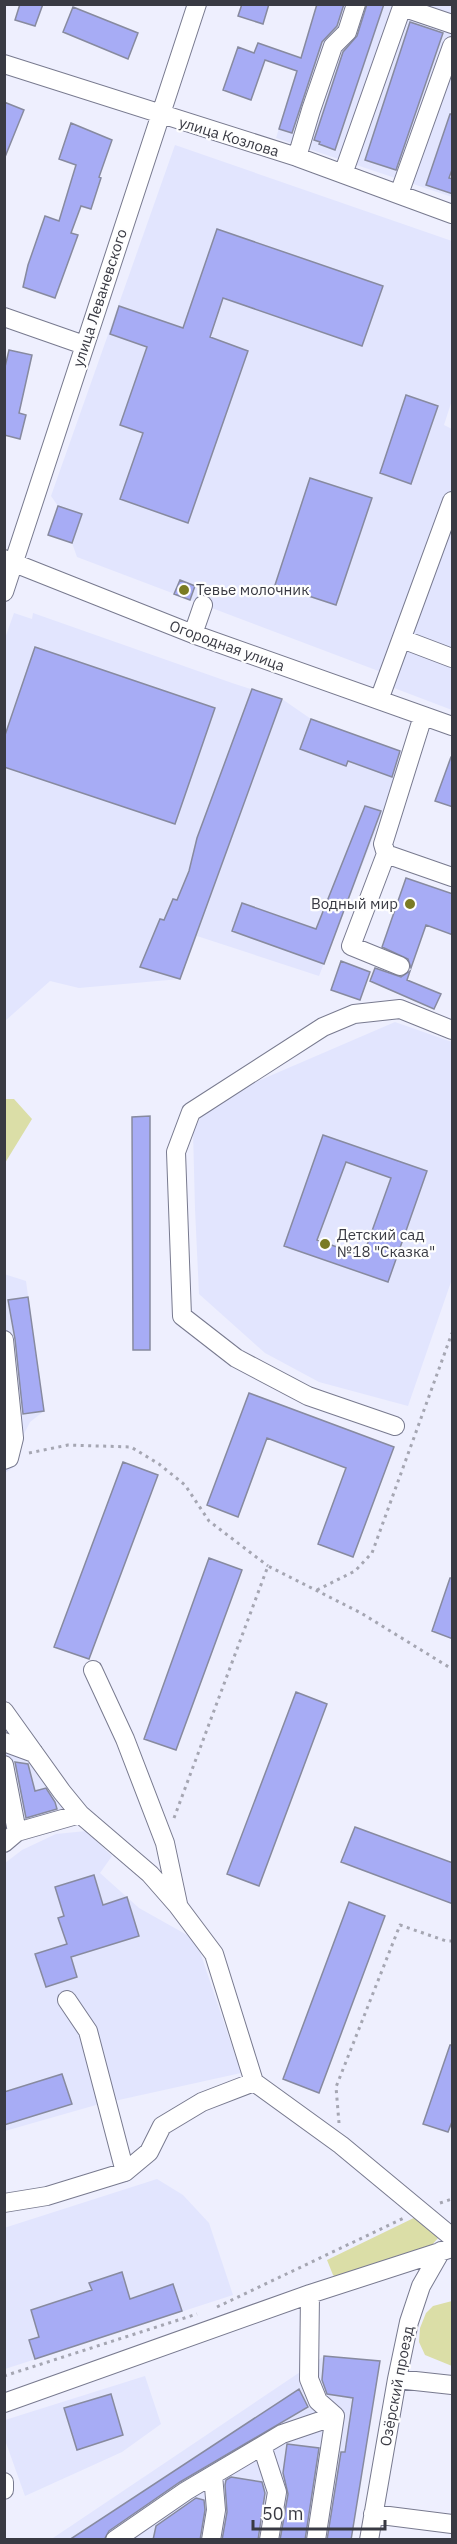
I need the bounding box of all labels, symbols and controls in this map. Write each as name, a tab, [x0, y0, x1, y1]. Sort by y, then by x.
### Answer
street label: улица Козлова	[177, 112, 281, 161]
street label: улица Леваневского	[68, 226, 131, 369]
place label: Тевье молочник	[196, 580, 309, 599]
marker: Тевье молочник	[177, 583, 191, 597]
street label: Огородная улица	[167, 616, 287, 675]
place label: Водный мир	[311, 894, 398, 913]
marker: Водный мир	[403, 897, 417, 911]
place label: Детский сад №18 "Сказка"	[337, 1225, 435, 1261]
marker: Детский сад №18 "Сказка"	[318, 1237, 332, 1251]
street label: Озёрский проезд	[376, 2324, 418, 2448]
scale bar	[253, 2493, 385, 2531]
text: 50 m	[262, 2502, 304, 2525]

